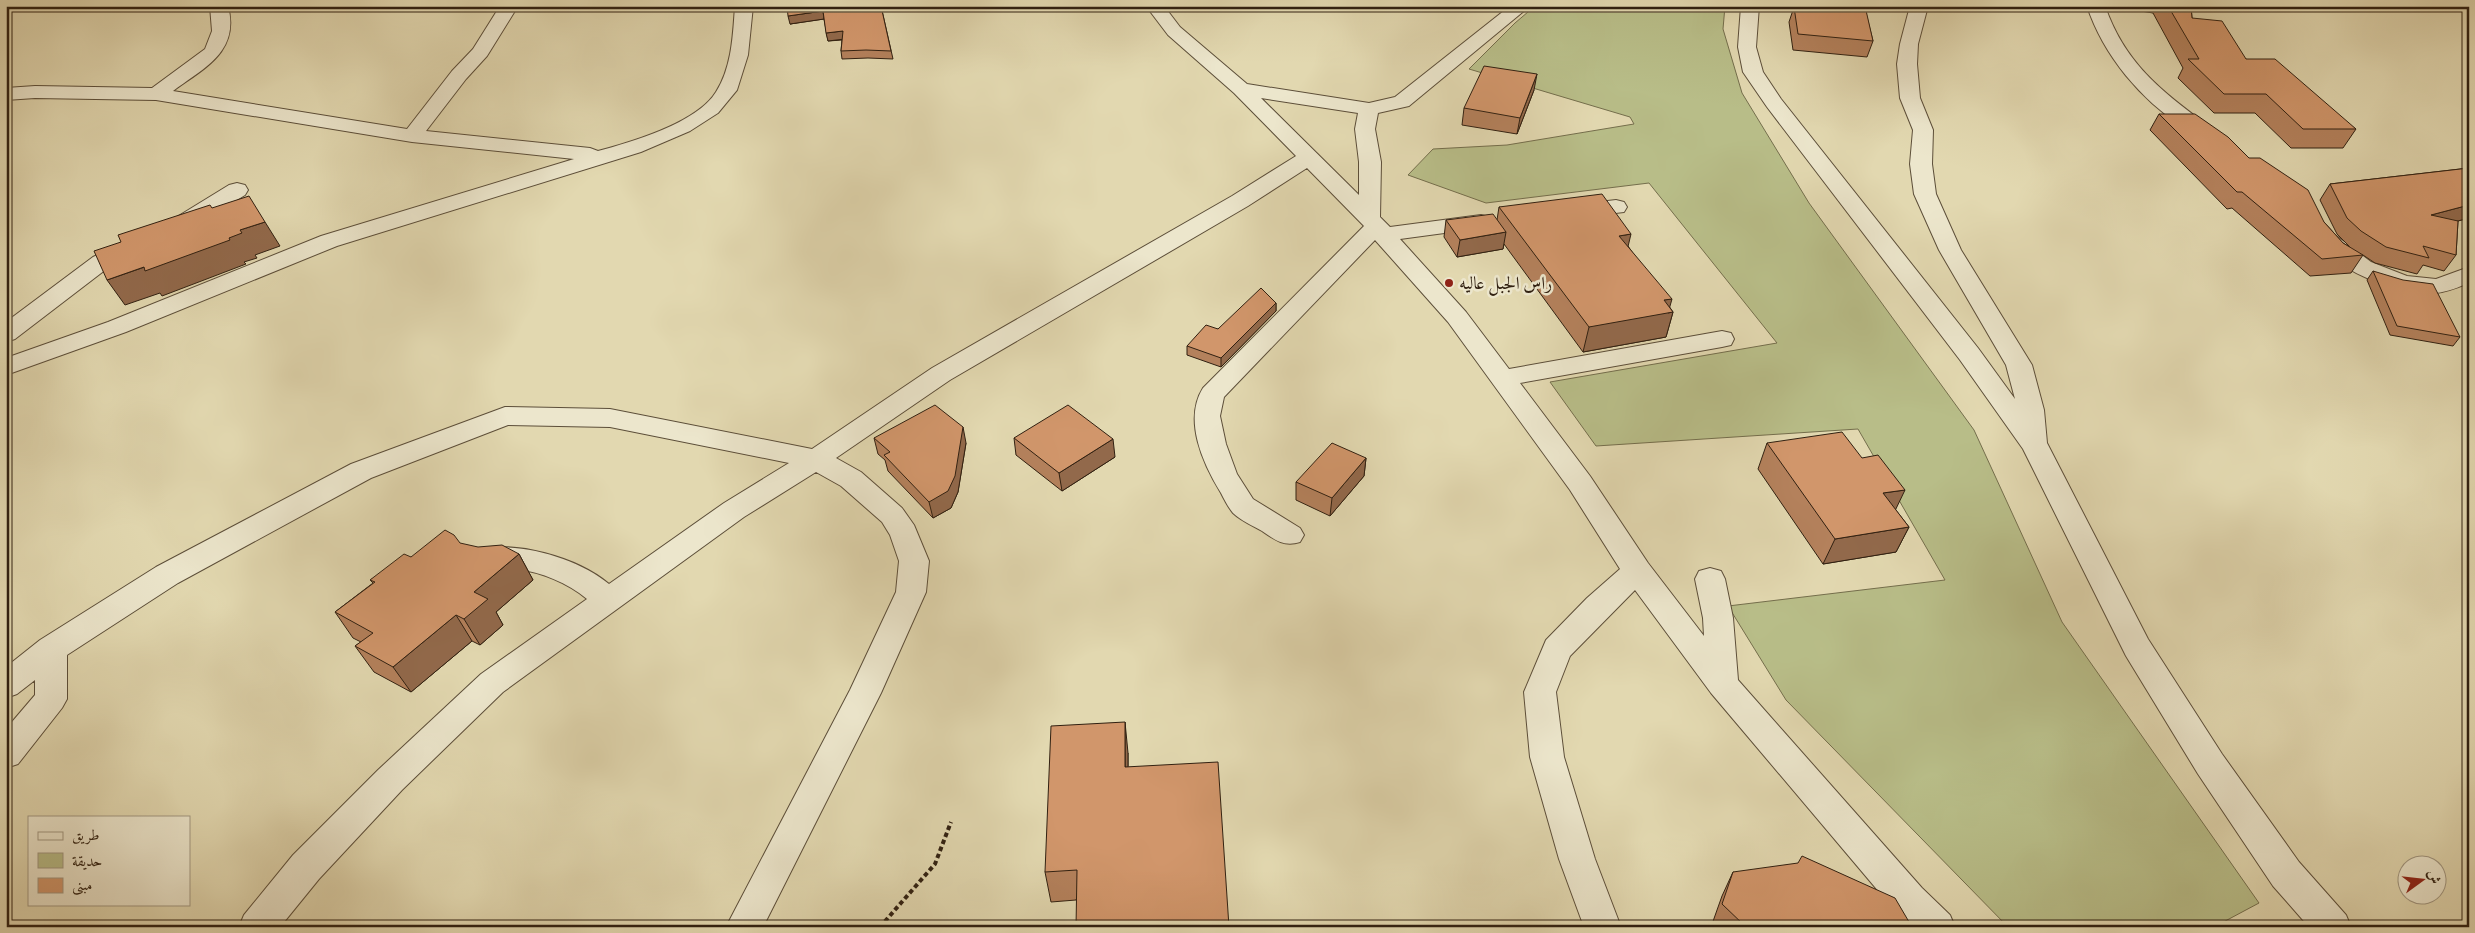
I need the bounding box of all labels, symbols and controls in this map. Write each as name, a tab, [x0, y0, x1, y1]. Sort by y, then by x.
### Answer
place label: راس الجبل عاليه	[1459, 272, 1552, 296]
marker: راس الجبل عاليه	[1443, 277, 1455, 289]
legend	[28, 816, 190, 906]
text: طريق	[72, 826, 99, 845]
text: حديقة	[72, 852, 102, 871]
north arrow	[2398, 856, 2448, 906]
text: ش	[2424, 868, 2444, 886]
text: مبنى	[72, 876, 92, 896]

